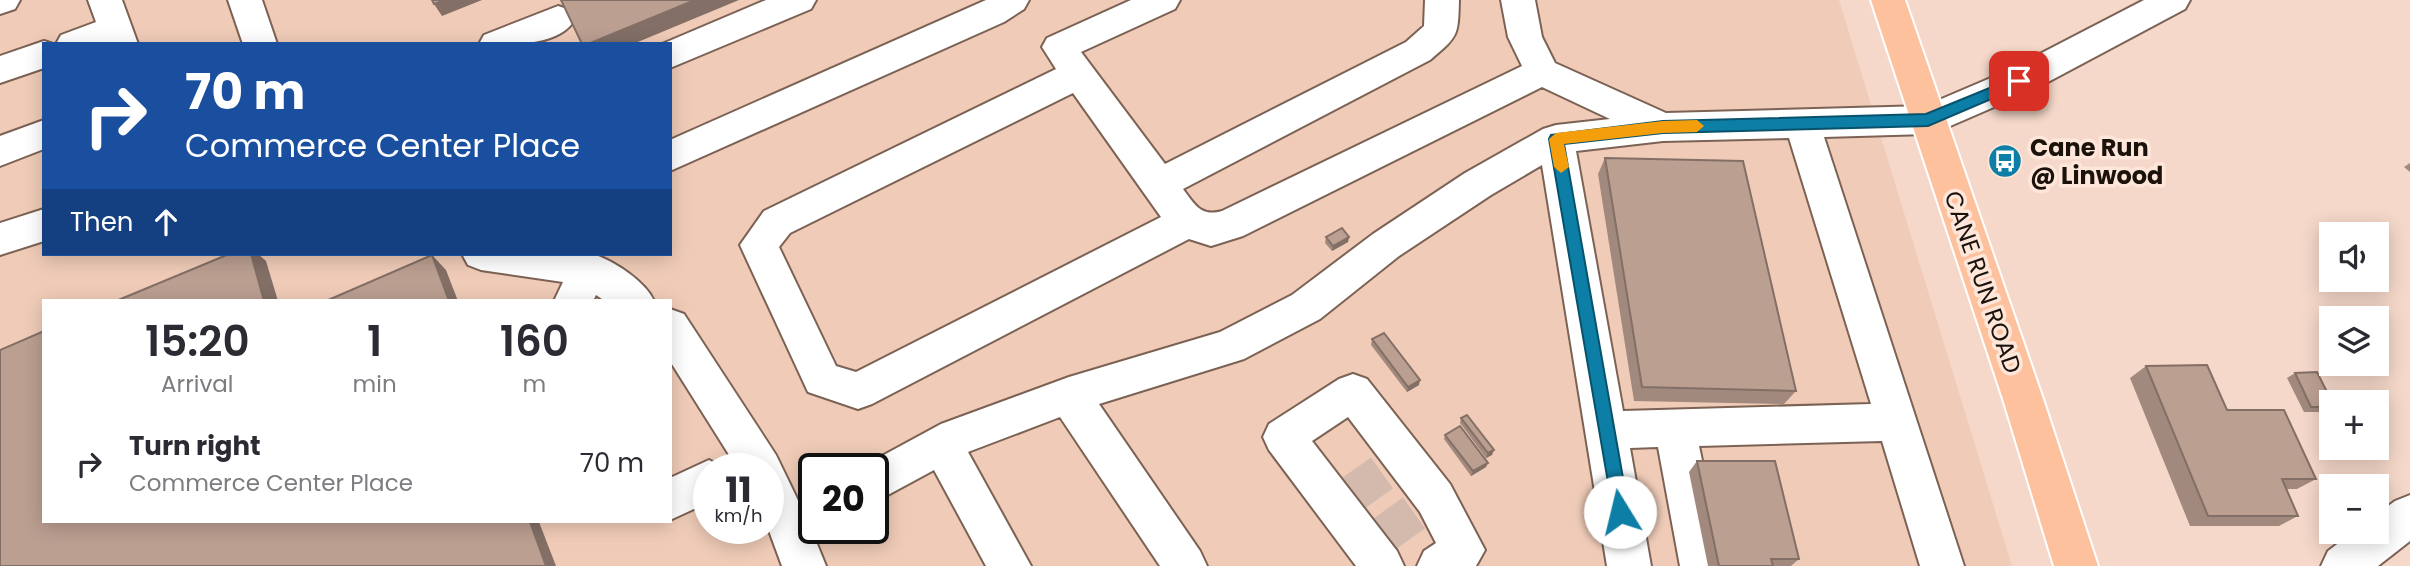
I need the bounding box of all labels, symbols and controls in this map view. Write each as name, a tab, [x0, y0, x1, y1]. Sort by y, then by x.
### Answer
pin	[1989, 51, 2049, 111]
text: 70 m	[185, 58, 305, 126]
icon: arrive	[2000, 62, 2038, 100]
icon: right	[70, 70, 161, 161]
text: Commerce Center Place	[185, 123, 580, 168]
place label: Cane Run @ Linwood	[2030, 131, 2163, 192]
bus stop icon: Cane Run @ Linwood	[1986, 142, 2024, 180]
street label: CANE RUN ROAD	[1936, 186, 2030, 378]
icon: ahead	[147, 203, 185, 241]
text: Then	[70, 204, 133, 240]
map controls	[2319, 222, 2389, 544]
button: sound	[2319, 222, 2389, 292]
button: layers	[2319, 306, 2389, 376]
text: 15:20	[145, 312, 250, 371]
text: 1	[367, 312, 382, 371]
text: 160	[500, 312, 569, 371]
text: Arrival	[161, 368, 234, 400]
text: min	[353, 368, 397, 400]
text: m	[522, 368, 546, 400]
button: +	[2319, 390, 2389, 460]
text: Turn right	[129, 428, 261, 464]
icon: right	[70, 445, 108, 483]
text: 70 m	[580, 445, 644, 481]
speed limit sign: 20	[798, 453, 889, 544]
text: 11	[725, 465, 752, 514]
text: Commerce Center Place	[129, 467, 413, 499]
button: −	[2319, 474, 2389, 544]
position arrow	[1583, 475, 1657, 549]
text: km/h	[715, 503, 762, 528]

